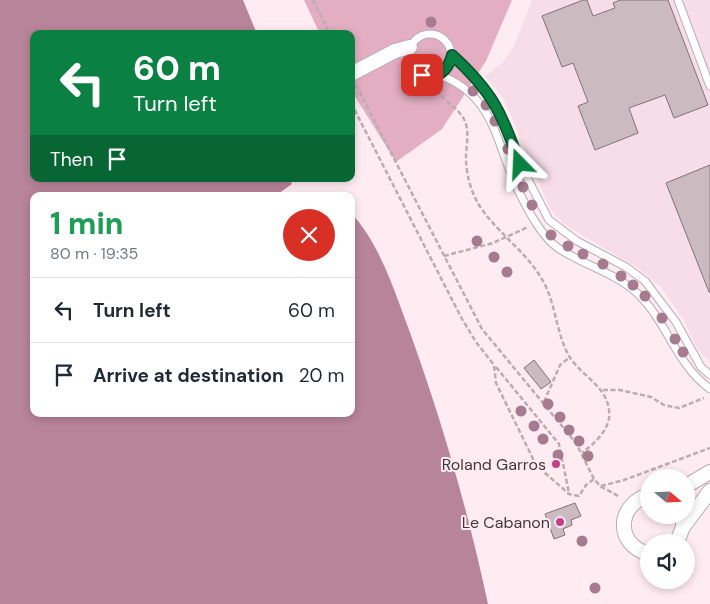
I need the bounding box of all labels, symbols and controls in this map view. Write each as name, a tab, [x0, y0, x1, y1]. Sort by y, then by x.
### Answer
text: 60 m	[133, 45, 221, 91]
icon: left	[50, 50, 115, 115]
pin	[401, 54, 443, 96]
icon: arrive	[408, 61, 436, 89]
text: Turn left	[133, 89, 217, 118]
position arrow	[493, 137, 545, 189]
icon: arrive	[103, 145, 131, 173]
text: Then	[50, 147, 93, 172]
text: 1 min	[50, 204, 123, 243]
button: close	[283, 209, 335, 261]
text: 80 m · 19:35	[50, 243, 138, 264]
icon: left	[50, 296, 78, 324]
text: Turn left	[93, 298, 171, 323]
text: 60 m	[288, 298, 335, 323]
icon: arrive	[50, 361, 78, 389]
text: Arrive at destination	[93, 363, 284, 388]
text: 20 m	[299, 363, 345, 388]
place label: Roland Garros	[442, 454, 546, 475]
marker: Roland Garros	[550, 458, 562, 470]
north arrow	[640, 469, 695, 524]
map controls	[640, 469, 695, 589]
place label: Le Cabanon	[462, 512, 550, 533]
marker: Le Cabanon	[554, 516, 566, 528]
button: sound	[640, 534, 695, 589]

